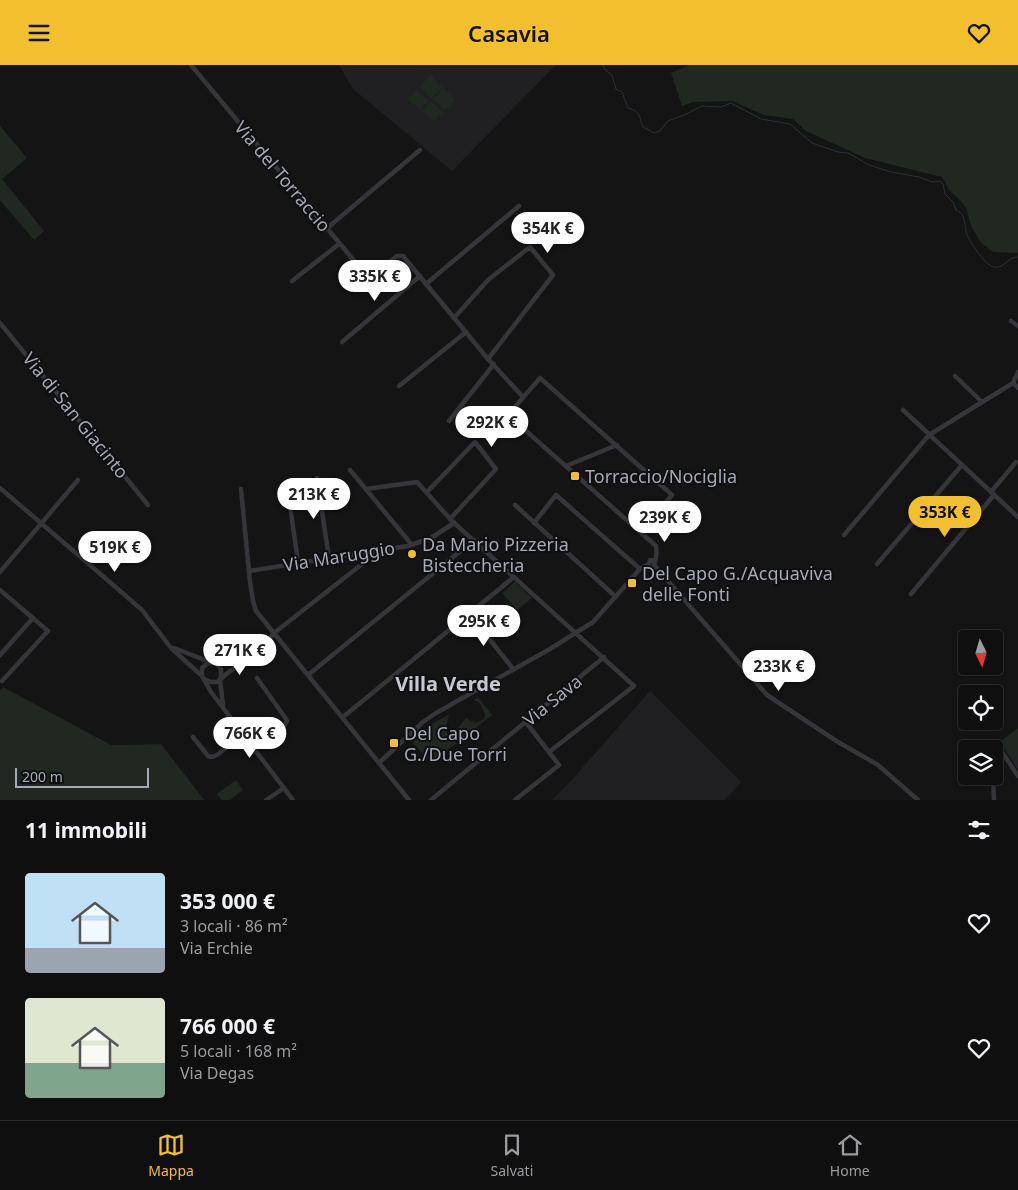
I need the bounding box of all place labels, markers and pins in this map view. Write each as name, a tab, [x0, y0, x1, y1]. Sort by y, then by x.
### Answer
pin: 354K €	[507, 211, 589, 254]
pin: 335K €	[334, 259, 416, 302]
pin: 292K €	[451, 405, 533, 448]
place label: Torraccio/Nociglia	[585, 464, 737, 488]
marker: Torraccio/Nociglia	[569, 470, 581, 482]
pin: 213K €	[273, 477, 355, 520]
pin: 353K €	[904, 495, 986, 538]
pin: 239K €	[624, 501, 706, 543]
pin: 519K €	[74, 531, 156, 573]
place label: Da Mario Pizzeria Bisteccheria	[422, 532, 569, 577]
marker: Da Mario Pizzeria Bisteccheria	[406, 548, 418, 560]
place label: Del Capo G./Acquaviva delle Fonti	[642, 561, 833, 606]
marker: Del Capo G./Acquaviva delle Fonti	[626, 577, 638, 589]
pin: 295K €	[443, 605, 525, 647]
pin: 271K €	[199, 633, 281, 676]
pin: 233K €	[738, 649, 820, 692]
pin: 766K €	[209, 717, 291, 759]
place label: Del Capo G./Due Torri	[404, 721, 507, 766]
marker: Del Capo G./Due Torri	[388, 737, 400, 749]

